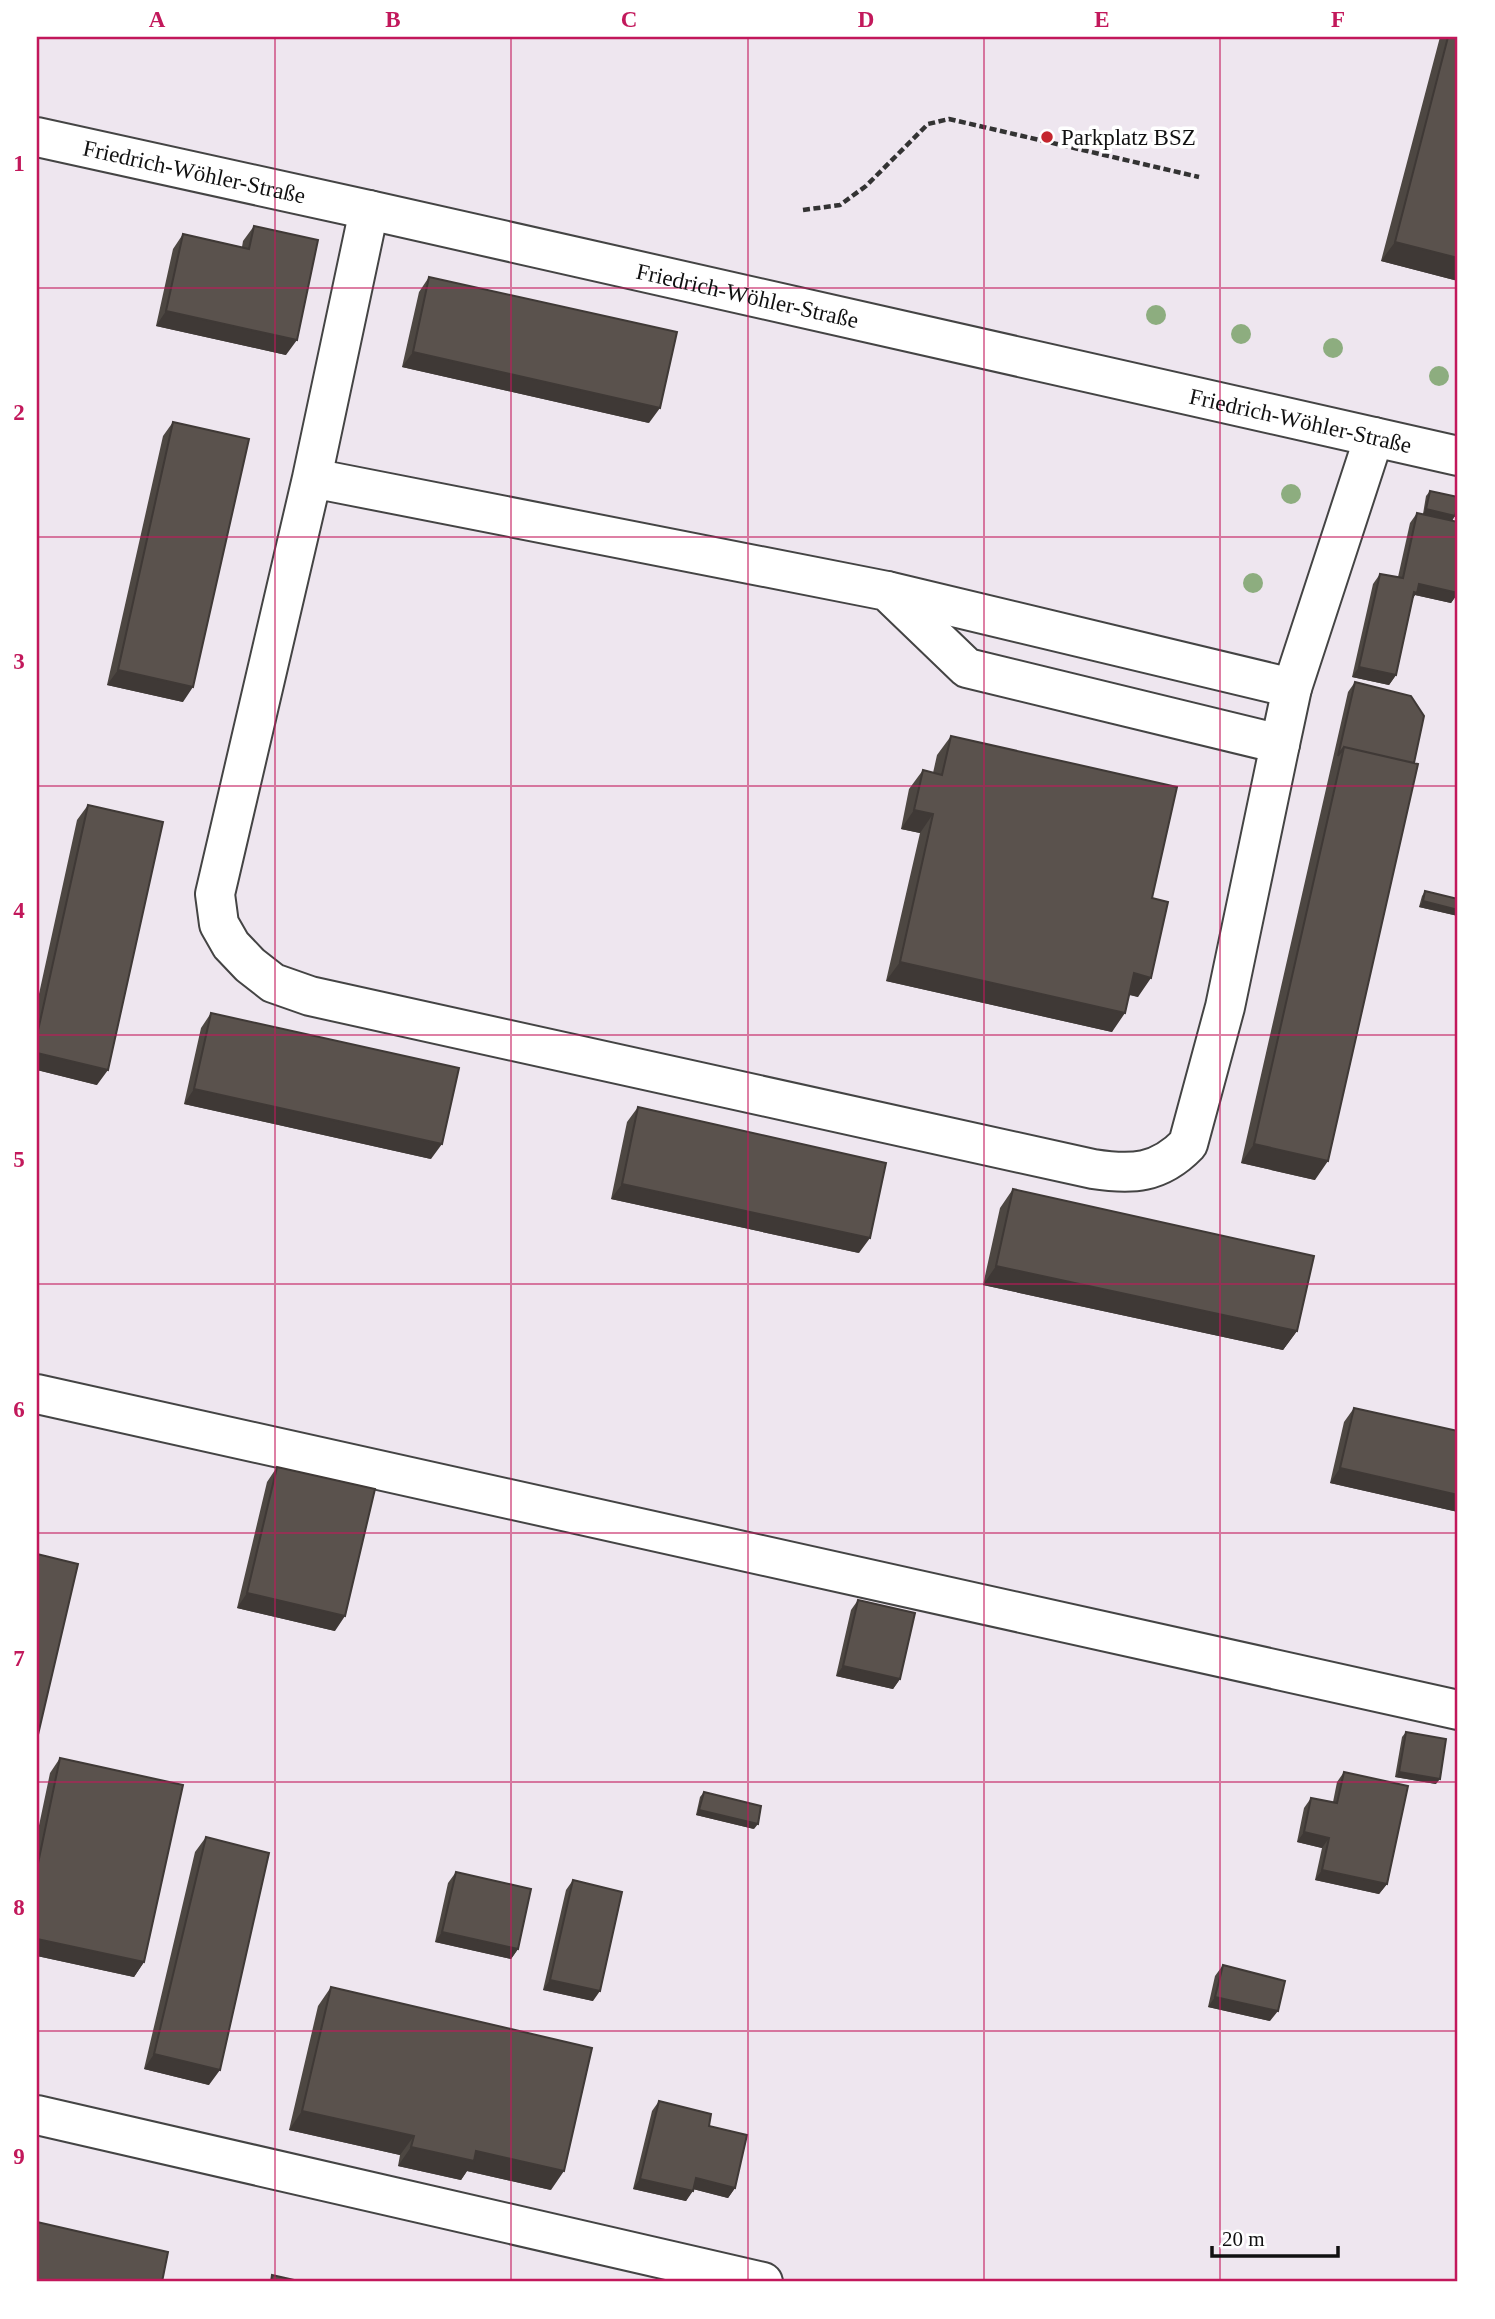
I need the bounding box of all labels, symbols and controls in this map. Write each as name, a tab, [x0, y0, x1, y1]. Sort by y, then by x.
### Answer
text: A	[149, 7, 166, 32]
text: B	[385, 7, 401, 32]
text: C	[621, 7, 637, 32]
text: D	[858, 7, 874, 32]
text: E	[1094, 7, 1110, 32]
text: F	[1331, 7, 1345, 32]
place label: Parkplatz BSZ	[1061, 125, 1196, 150]
marker: Parkplatz BSZ	[1039, 129, 1055, 145]
street label: Friedrich-Wöhler-Straße	[81, 135, 308, 208]
text: 1	[13, 151, 25, 176]
street label: Friedrich-Wöhler-Straße	[634, 258, 861, 333]
street label: Friedrich-Wöhler-Straße	[1187, 383, 1414, 458]
text: 2	[13, 400, 25, 425]
text: 3	[13, 649, 25, 674]
text: 4	[13, 898, 25, 923]
text: 5	[13, 1147, 25, 1172]
text: 6	[13, 1397, 25, 1422]
text: 7	[13, 1646, 25, 1671]
text: 8	[13, 1895, 25, 1920]
text: 9	[13, 2144, 25, 2169]
scale bar	[1212, 2214, 1338, 2258]
text: 20 m	[1222, 2227, 1265, 2251]

